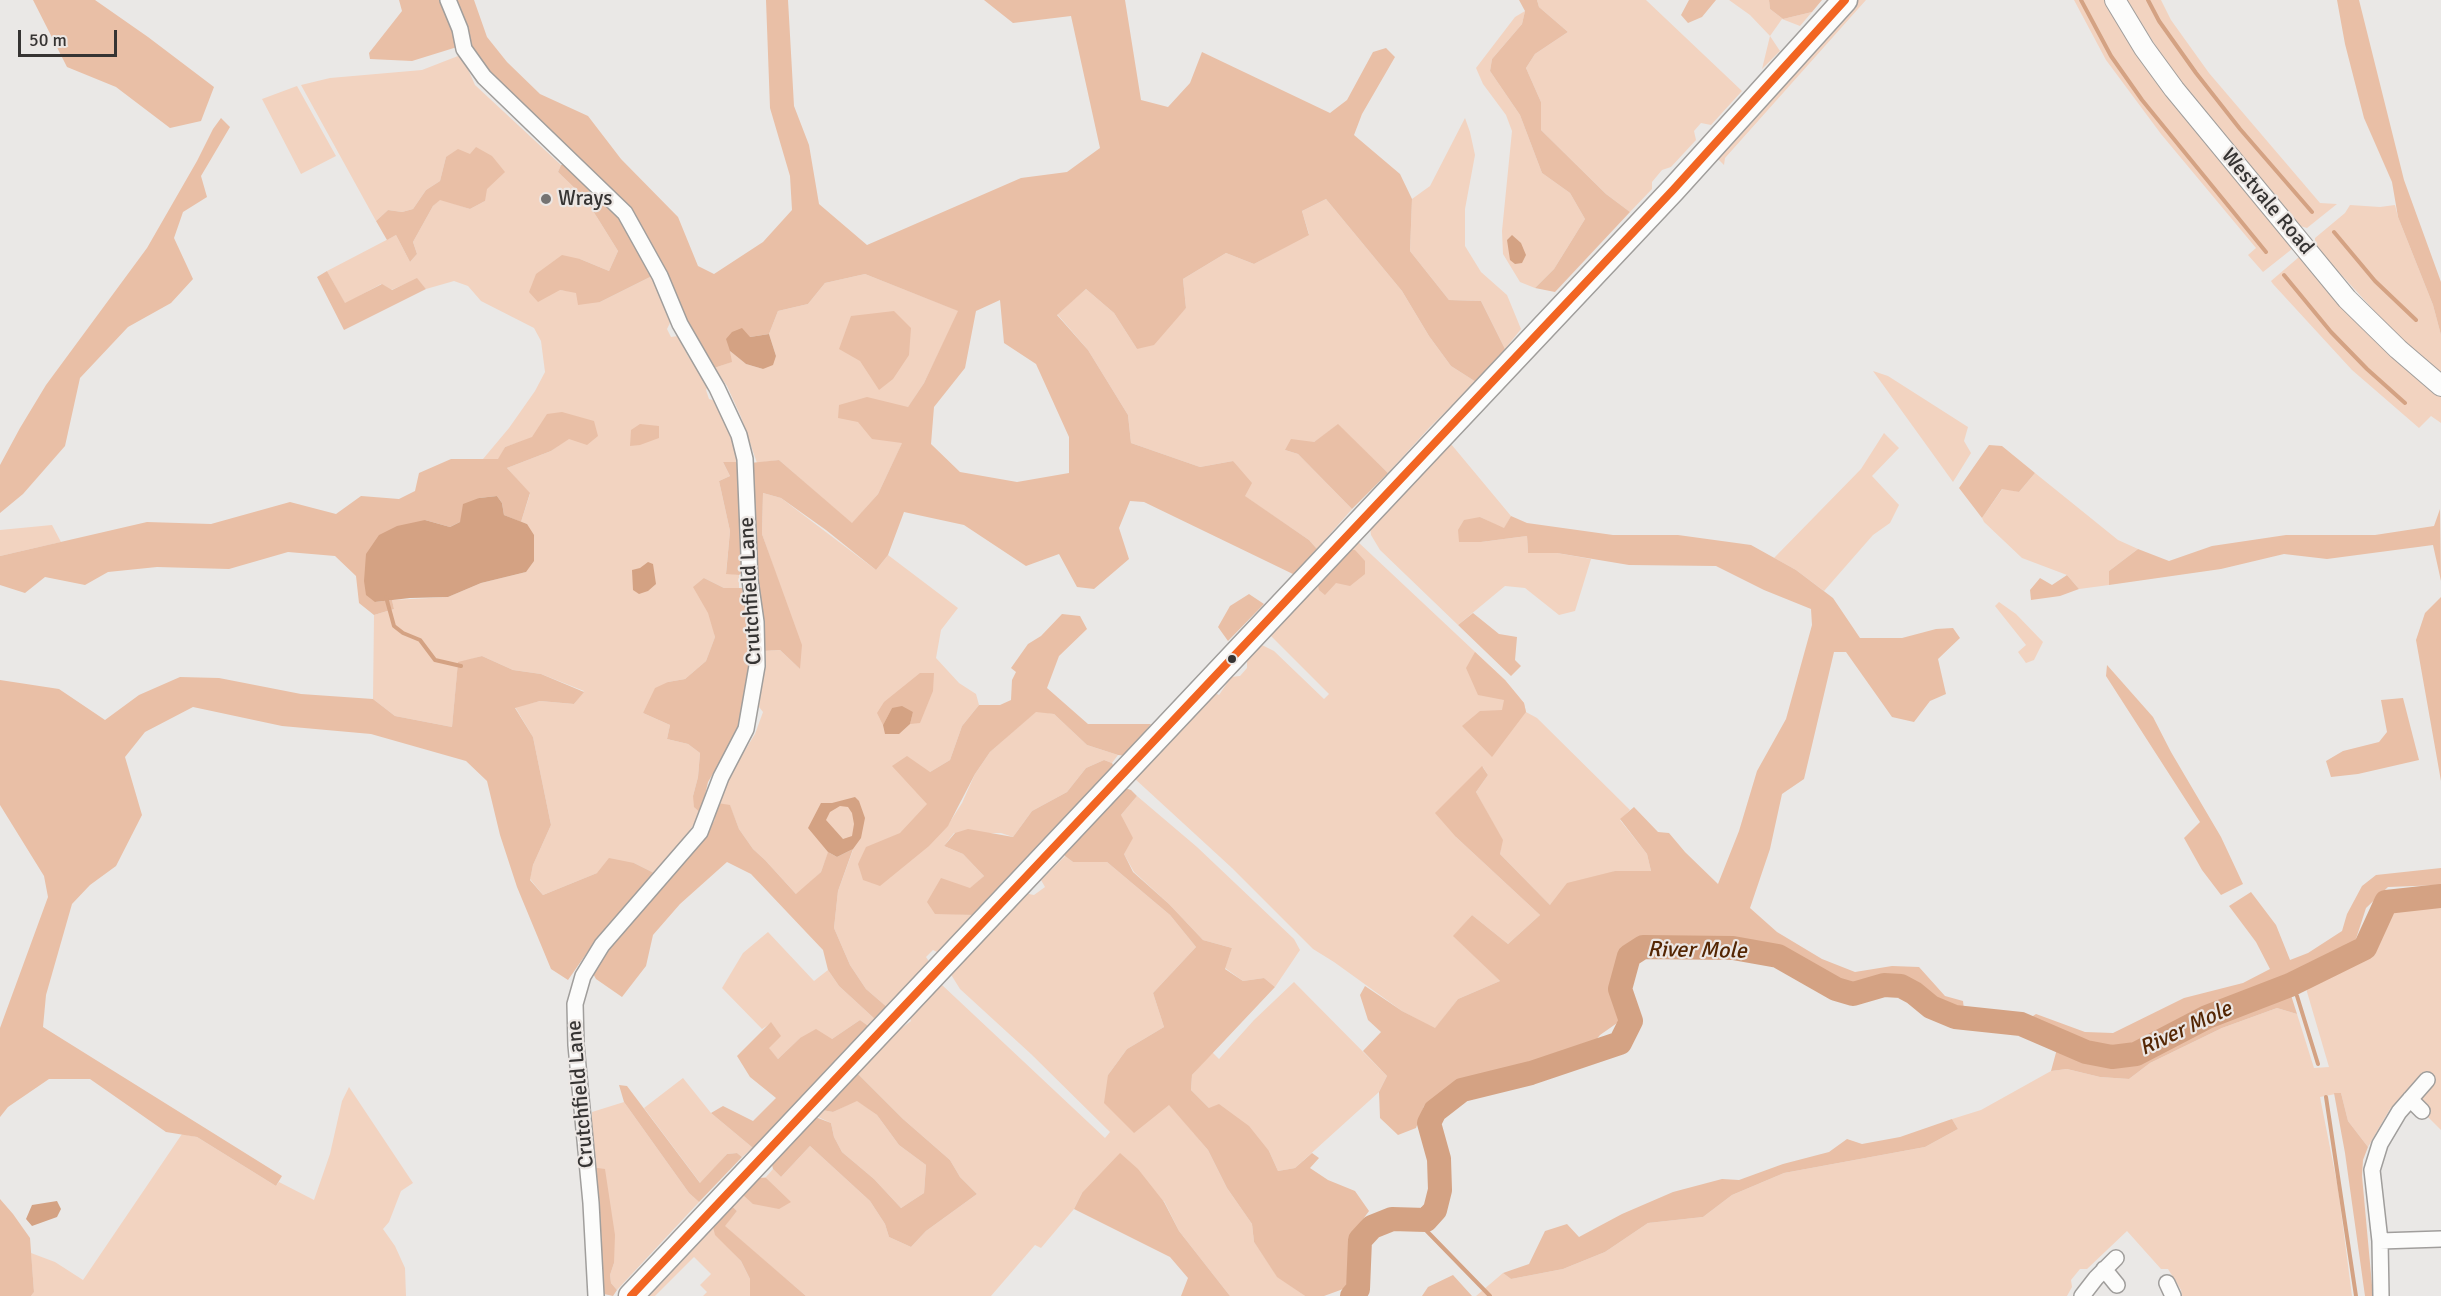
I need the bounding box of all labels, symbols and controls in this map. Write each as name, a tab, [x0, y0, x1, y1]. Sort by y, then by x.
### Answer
scale bar	[21, 18, 120, 56]
text: 50 m	[29, 29, 67, 51]
street label: Westvale Road	[2215, 144, 2319, 260]
place label: Wrays	[558, 186, 612, 212]
marker: Wrays	[539, 192, 553, 206]
street label: Crutchfield Lane	[735, 516, 767, 666]
unlabelled marker	[1226, 653, 1238, 665]
water label: River Mole	[1647, 937, 1747, 965]
water label: River Mole	[2136, 996, 2236, 1062]
street label: Crutchfield Lane	[562, 1019, 600, 1169]

